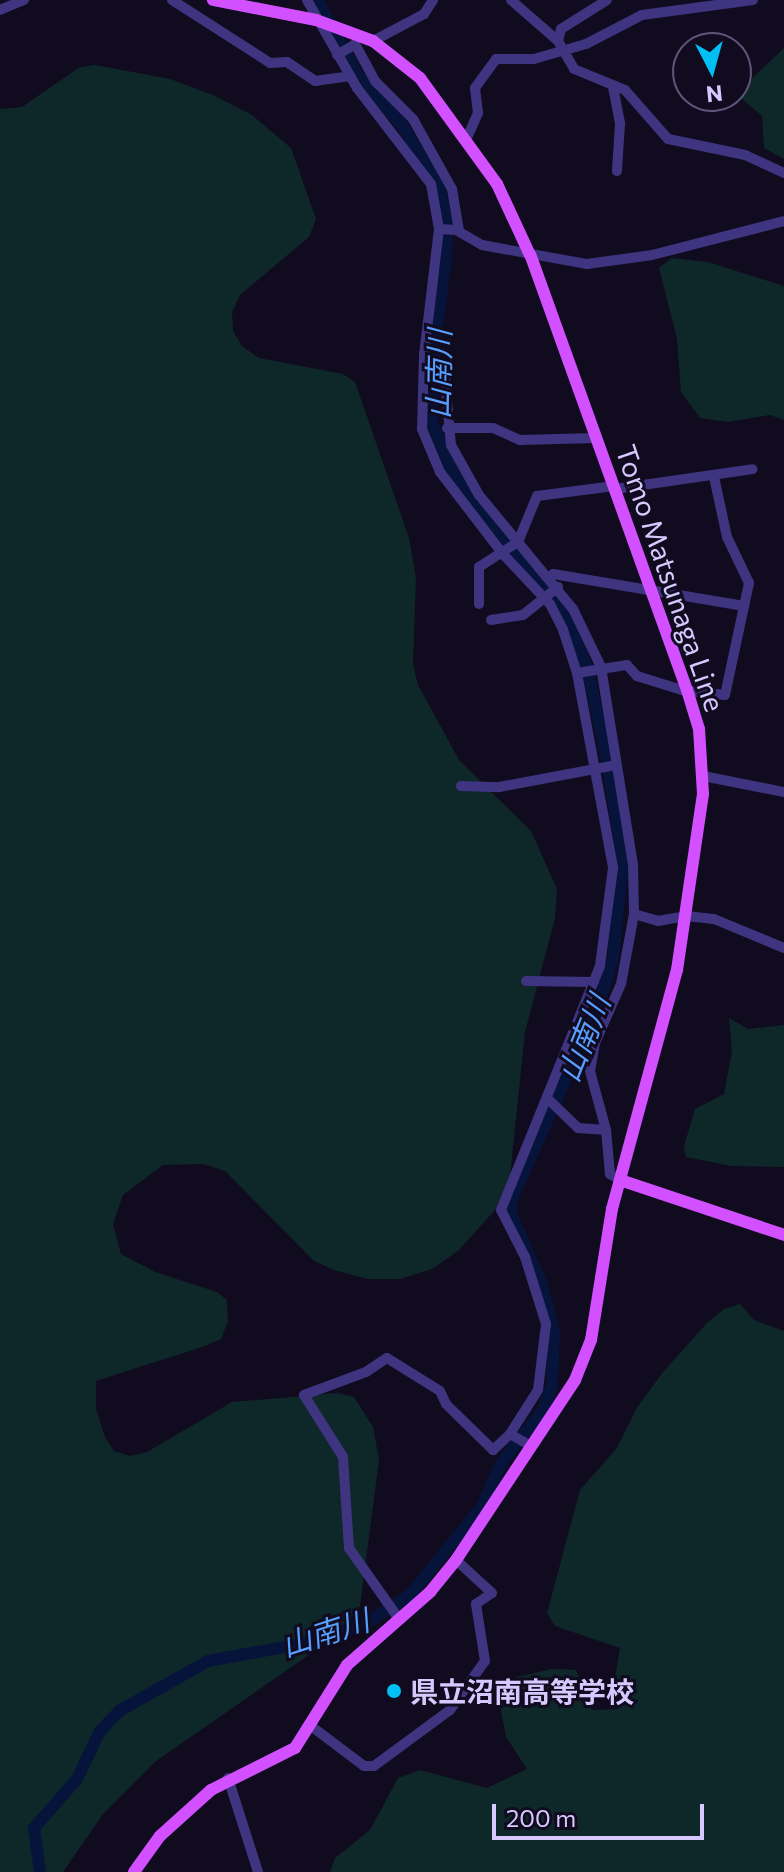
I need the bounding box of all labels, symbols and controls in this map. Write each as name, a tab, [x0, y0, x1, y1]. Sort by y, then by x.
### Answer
north arrow	[672, 32, 752, 112]
text: N	[705, 80, 724, 109]
water label: 山南川	[419, 329, 457, 419]
street label: Tomo Matsunaga Line	[610, 440, 732, 716]
water label: 山南川	[549, 990, 617, 1086]
water label: 山南川	[277, 1601, 373, 1663]
place label: 県立沼南高等学校	[410, 1674, 634, 1708]
marker: 県立沼南高等学校	[385, 1682, 403, 1700]
scale bar	[496, 1788, 708, 1838]
text: 200 m	[506, 1803, 576, 1832]

